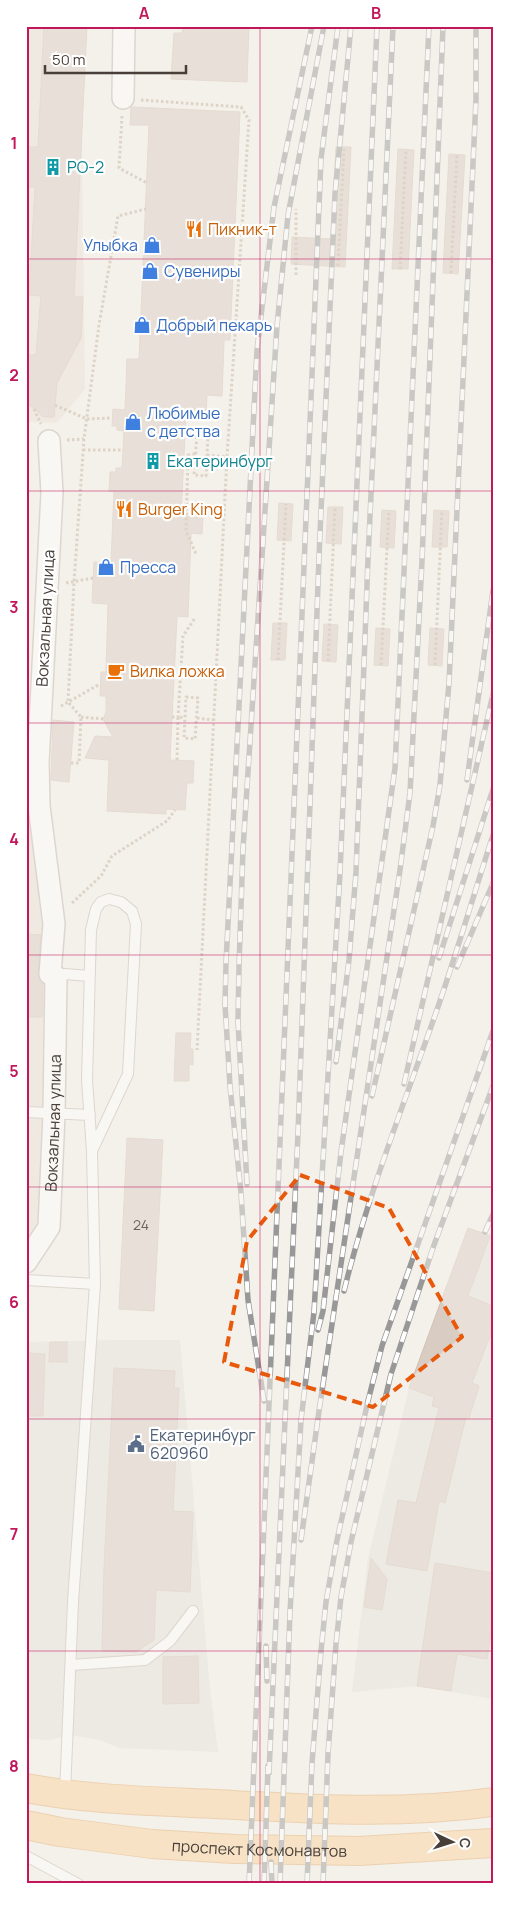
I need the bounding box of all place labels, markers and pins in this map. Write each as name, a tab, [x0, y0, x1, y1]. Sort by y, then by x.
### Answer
place label: РО-2	[67, 156, 104, 178]
building icon: РО-2	[43, 157, 63, 177]
place label: Пикник-т	[208, 218, 277, 240]
restaurant icon: Пикник-т	[184, 219, 204, 239]
place label: Улыбка	[83, 234, 138, 256]
shop icon: Улыбка	[142, 235, 162, 255]
place label: Сувениры	[164, 260, 241, 282]
shop icon: Сувениры	[140, 261, 160, 281]
place label: Добрый пекарь	[156, 314, 272, 336]
shop icon: Добрый пекарь	[132, 315, 152, 335]
place label: Любимые с детства	[147, 402, 220, 442]
shop icon: Любимые с детства	[123, 412, 143, 432]
place label: Екатеринбург	[167, 450, 273, 472]
building icon: Екатеринбург	[143, 451, 163, 471]
place label: Burger King	[138, 498, 223, 520]
restaurant icon: Burger King	[114, 499, 134, 519]
place label: Пресса	[120, 556, 176, 578]
shop icon: Пресса	[96, 557, 116, 577]
place label: Вилка ложка	[130, 660, 225, 682]
cafe icon: Вилка ложка	[106, 661, 126, 681]
place label: Екатеринбург 620960	[150, 1424, 256, 1464]
public building icon: Екатеринбург 620960	[126, 1434, 146, 1454]

